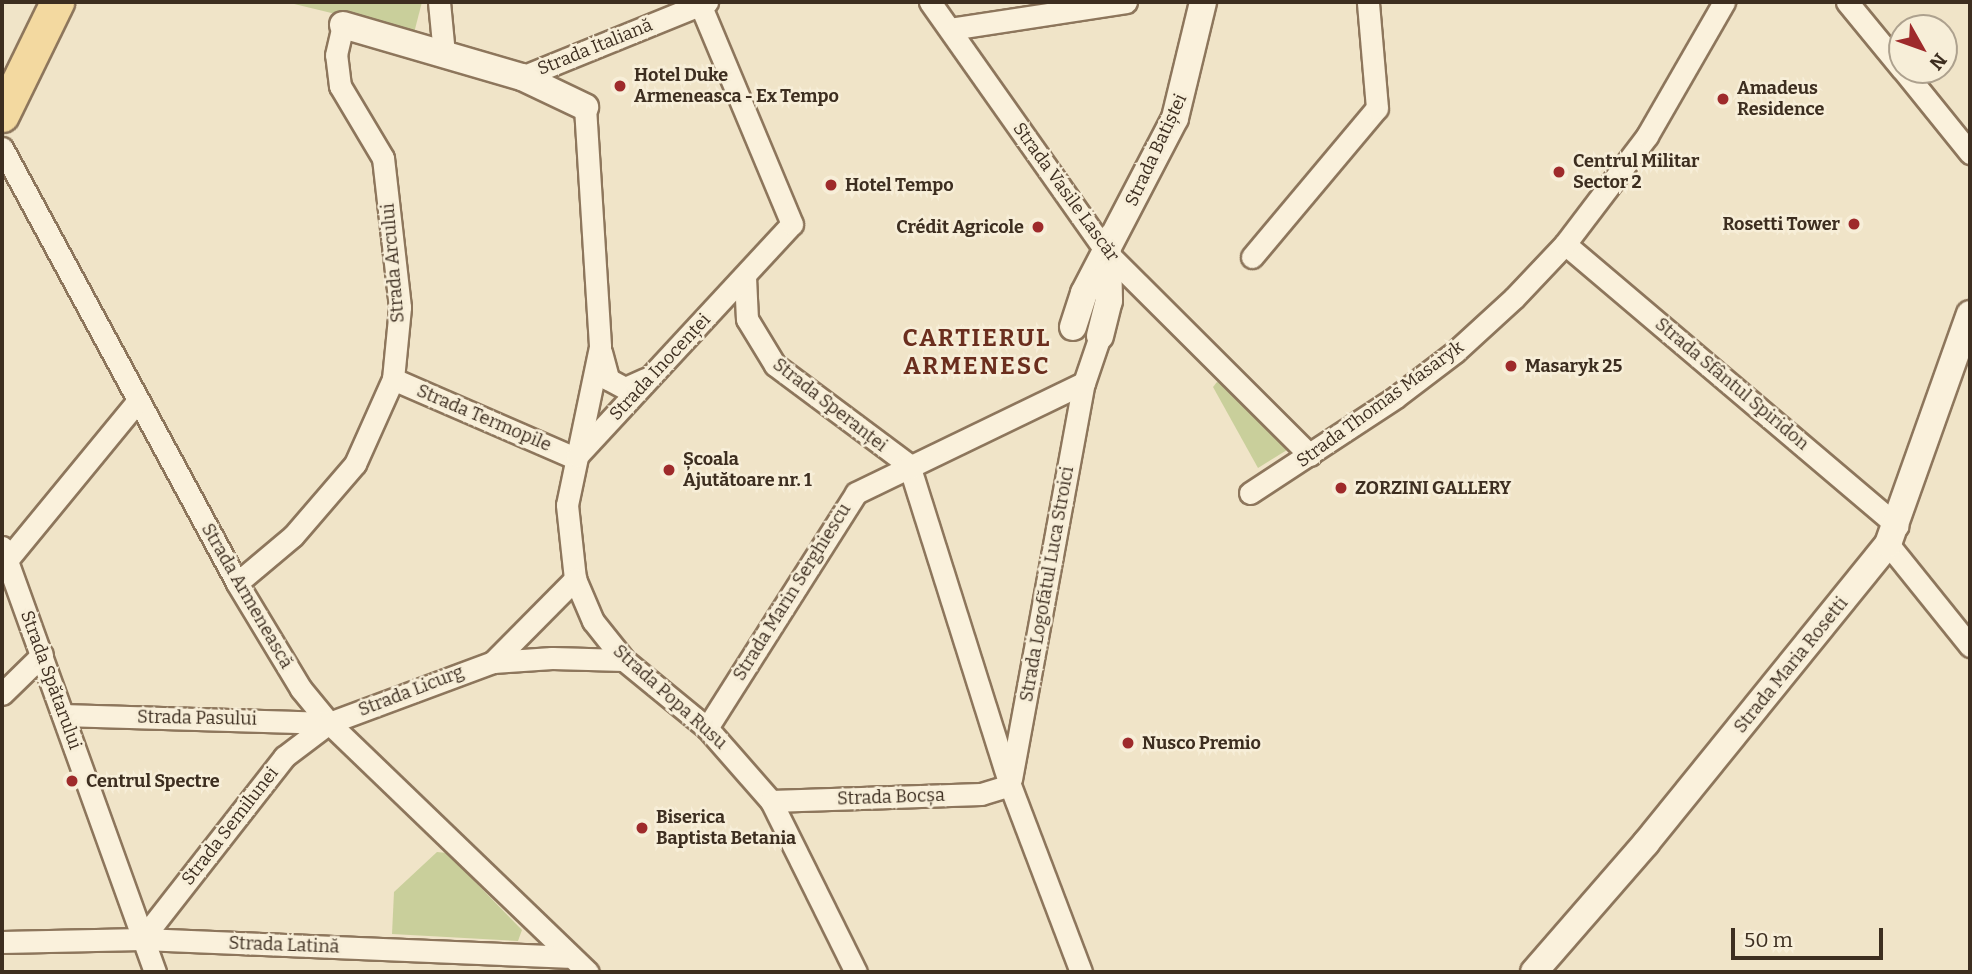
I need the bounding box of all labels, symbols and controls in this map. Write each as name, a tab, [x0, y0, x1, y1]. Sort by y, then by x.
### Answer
street label: Strada Italiană	[534, 14, 656, 80]
north arrow	[1888, 14, 1958, 84]
text: N	[1924, 49, 1951, 75]
place label: Hotel Duke Armeneasca - Ex Tempo	[634, 65, 839, 108]
marker: Hotel Duke Armeneasca - Ex Tempo	[612, 78, 628, 94]
place label: Amadeus Residence	[1737, 78, 1824, 120]
street label: Strada Batiștei	[1121, 90, 1191, 210]
marker: Amadeus Residence	[1715, 91, 1731, 107]
street label: Strada Vasile Lascăr	[1008, 118, 1124, 266]
place label: Centrul Militar Sector 2	[1573, 151, 1699, 194]
marker: Centrul Militar Sector 2	[1551, 164, 1567, 180]
place label: Hotel Tempo	[845, 174, 954, 196]
marker: Hotel Tempo	[823, 177, 839, 193]
street label: Strada Arcului	[377, 202, 409, 324]
place label: Rosetti Tower	[1722, 213, 1840, 235]
place label: Crédit Agricole	[896, 216, 1024, 238]
marker: Rosetti Tower	[1846, 216, 1862, 232]
marker: Crédit Agricole	[1030, 219, 1046, 235]
street label: Strada Inocenței	[605, 309, 715, 425]
street label: Strada Sfântul Spiridon	[1651, 313, 1813, 455]
district label: CARTIERUL ARMENESC	[904, 325, 1050, 381]
street label: Strada Thomas Masaryk	[1292, 336, 1468, 472]
street label: Strada Speranței	[769, 354, 891, 456]
place label: Masaryk 25	[1525, 355, 1622, 377]
marker: Masaryk 25	[1503, 358, 1519, 374]
street label: Strada Termopile	[413, 380, 555, 456]
place label: Școala Ajutătoare nr. 1	[683, 449, 812, 491]
marker: Școala Ajutătoare nr. 1	[661, 462, 677, 478]
street label: Strada Logofătul Luca Stroici	[1016, 465, 1078, 703]
place label: ZORZINI GALLERY	[1355, 477, 1511, 499]
marker: ZORZINI GALLERY	[1333, 480, 1349, 496]
street label: Strada Marin Serghiescu	[729, 499, 855, 685]
street label: Strada Armenească	[197, 520, 297, 672]
street label: Strada Maria Rosetti	[1730, 593, 1852, 737]
street label: Strada Spătarului	[16, 608, 86, 752]
street label: Strada Popa Rusu	[609, 640, 731, 754]
street label: Strada Licurg	[355, 661, 467, 721]
street label: Strada Pasului	[137, 706, 257, 730]
place label: Nusco Premio	[1142, 732, 1261, 754]
marker: Nusco Premio	[1120, 735, 1136, 751]
street label: Strada Semilunei	[177, 763, 283, 889]
place label: Centrul Spectre	[86, 770, 220, 792]
marker: Centrul Spectre	[64, 773, 80, 789]
street label: Strada Bocșa	[837, 784, 945, 810]
place label: Biserica Baptista Betania	[656, 807, 796, 850]
marker: Biserica Baptista Betania	[634, 820, 650, 836]
scale bar	[1734, 914, 1886, 958]
text: 50 m	[1744, 927, 1793, 953]
street label: Strada Latină	[228, 932, 340, 958]

